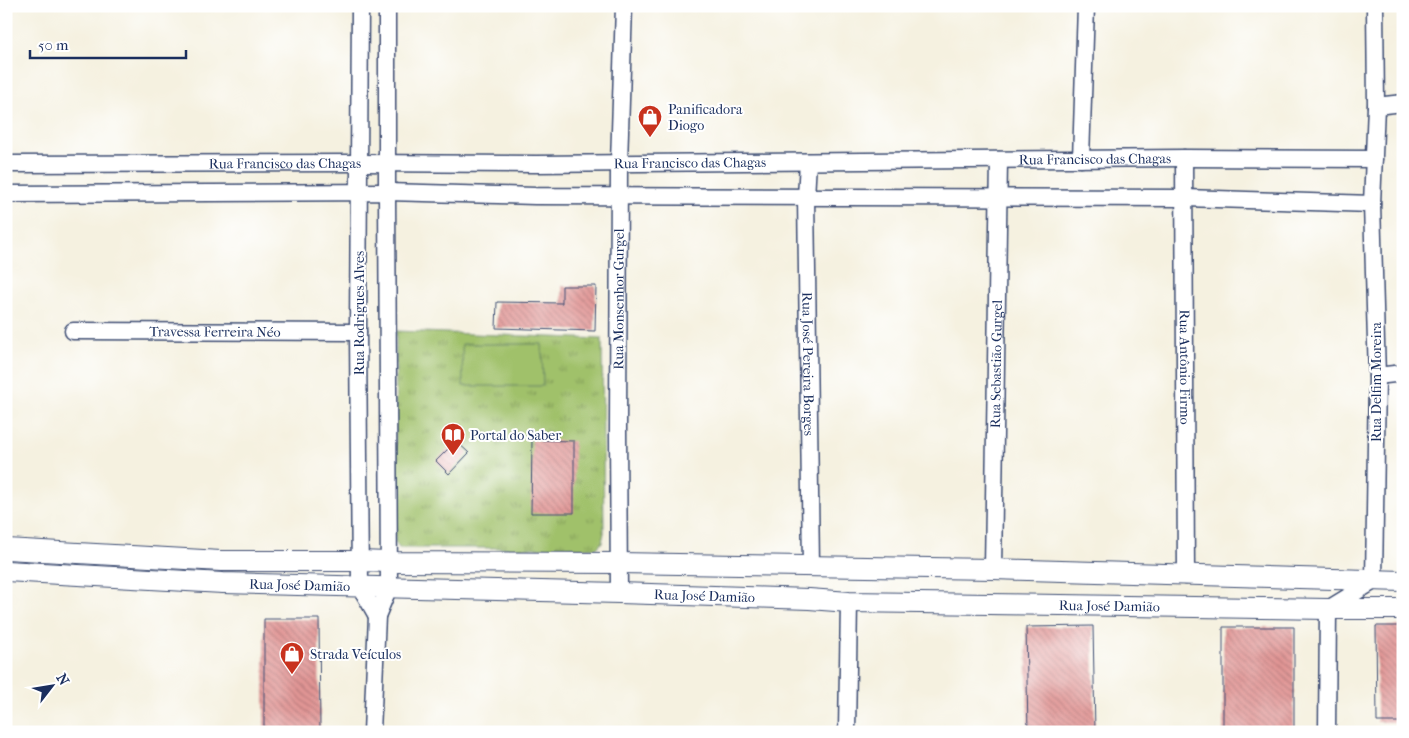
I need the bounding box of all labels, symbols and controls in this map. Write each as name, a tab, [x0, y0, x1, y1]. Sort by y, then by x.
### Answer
scale bar	[30, 28, 186, 60]
text: 50 m	[38, 36, 69, 54]
place label: Panificadora Diogo	[668, 101, 743, 134]
shop icon: Panificadora Diogo	[637, 104, 663, 138]
street label: Rua Francisco das Chagas	[1019, 150, 1171, 169]
street label: Rua Francisco das Chagas	[614, 154, 766, 172]
street label: Rua Francisco das Chagas	[209, 155, 361, 172]
street label: Rua Monsenhor Gurgel	[610, 228, 628, 370]
street label: Rua Rodrigues Alves	[351, 251, 368, 375]
street label: Rua José Pereira Borges	[798, 292, 817, 436]
street label: Rua Sebastião Gurgel	[987, 300, 1006, 428]
street label: Rua Antônio Firmo	[1176, 309, 1193, 425]
street label: Rua Delfim Moreira	[1368, 321, 1385, 442]
street label: Travessa Ferreira Néo	[149, 323, 281, 341]
library icon: Portal do Saber	[440, 422, 466, 456]
place label: Portal do Saber	[470, 427, 561, 444]
street label: Rua José Damião	[249, 576, 350, 595]
street label: Rua José Damião	[654, 586, 755, 606]
street label: Rua José Damião	[1059, 597, 1160, 616]
shop icon: Strada Veículos	[279, 641, 305, 675]
place label: Strada Veículos	[310, 646, 401, 663]
north arrow	[28, 660, 78, 710]
text: N	[53, 671, 73, 689]

